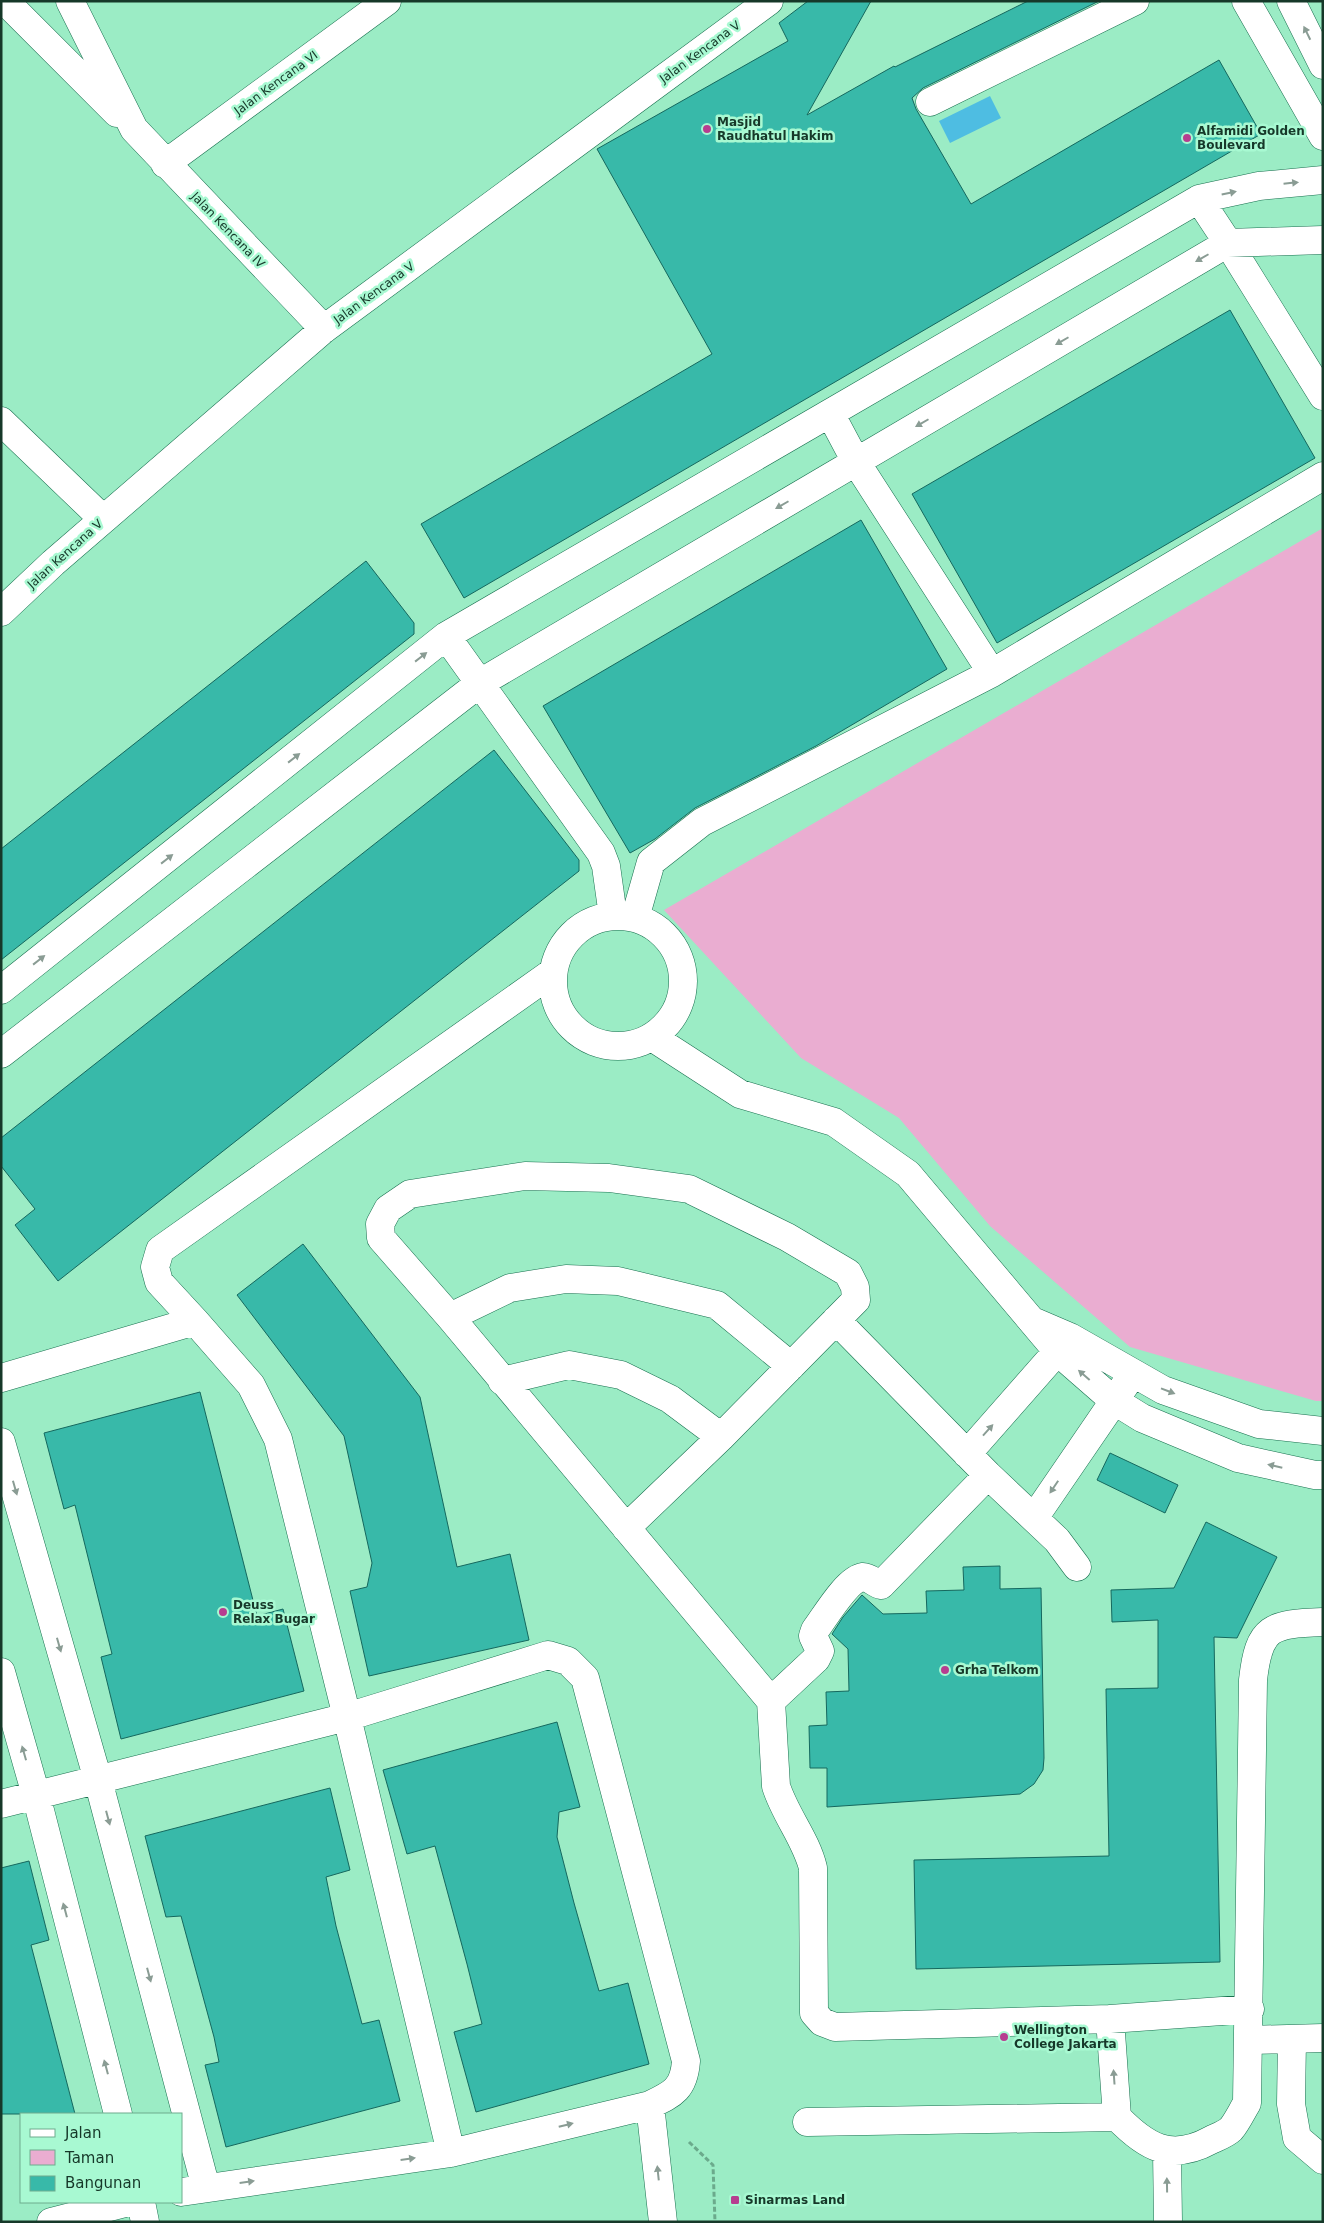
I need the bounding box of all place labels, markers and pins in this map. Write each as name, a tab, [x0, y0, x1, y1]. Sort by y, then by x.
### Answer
place label: Masjid Raudhatul Hakim	[717, 115, 833, 143]
marker: Masjid Raudhatul Hakim	[701, 123, 713, 135]
place label: Alfamidi Golden Boulevard	[1197, 124, 1305, 152]
marker: Alfamidi Golden Boulevard	[1181, 132, 1193, 144]
place label: Deuss Relax Bugar	[233, 1598, 315, 1626]
marker: Deuss Relax Bugar	[217, 1606, 229, 1618]
place label: Grha Telkom	[955, 1663, 1039, 1677]
marker: Grha Telkom	[939, 1664, 951, 1676]
place label: Wellington College Jakarta	[1014, 2023, 1117, 2051]
marker: Wellington College Jakarta	[998, 2031, 1010, 2043]
place label: Sinarmas Land	[745, 2193, 845, 2207]
marker: Sinarmas Land	[729, 2194, 741, 2206]

